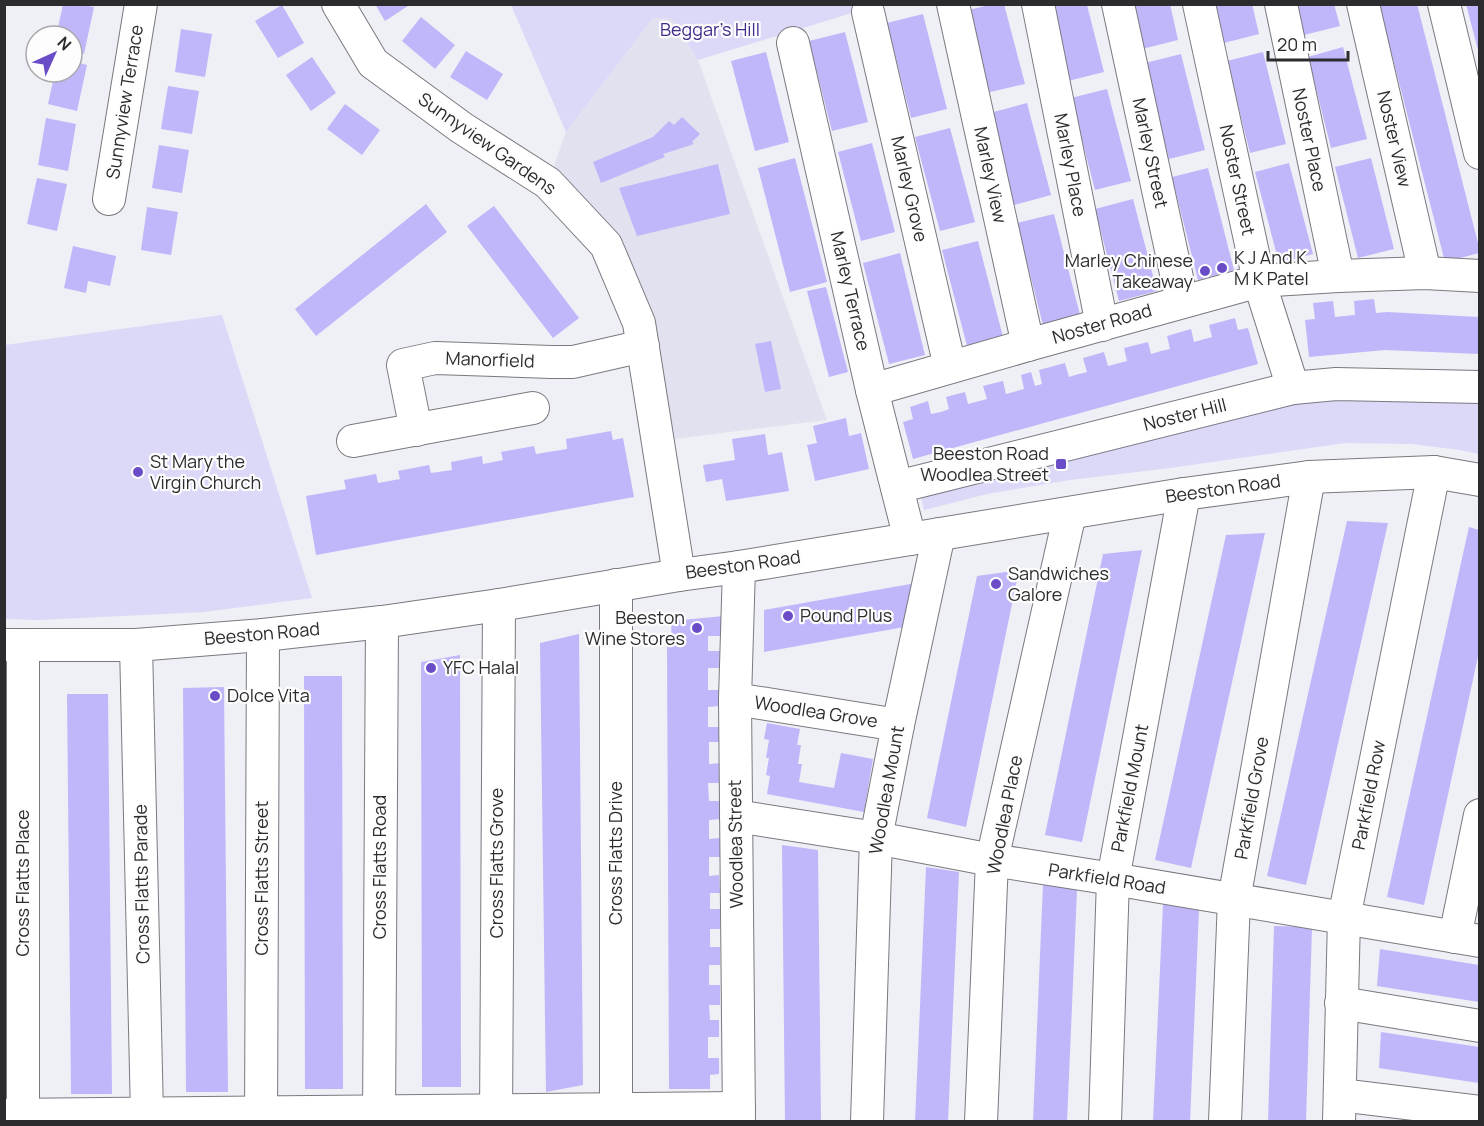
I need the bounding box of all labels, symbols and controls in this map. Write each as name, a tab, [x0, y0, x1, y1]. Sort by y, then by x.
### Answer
park label: Beggar's Hill	[660, 17, 760, 41]
street label: Sunnyview Terrace	[100, 23, 148, 181]
north arrow	[24, 24, 84, 84]
scale bar	[1268, 24, 1348, 62]
text: N	[53, 32, 76, 55]
text: 20 m	[1277, 32, 1317, 56]
street label: Noster Place	[1287, 86, 1333, 194]
street label: Sunnyview Gardens	[414, 87, 561, 200]
street label: Noster View	[1372, 88, 1418, 190]
street label: Marley Street	[1128, 95, 1174, 210]
street label: Marley Place	[1049, 111, 1093, 218]
street label: Noster Street	[1215, 122, 1261, 237]
street label: Marley View	[969, 124, 1013, 225]
street label: Marley Grove	[886, 134, 934, 244]
street label: Marley Terrace	[826, 229, 876, 353]
place label: K J And K M K Patel	[1234, 245, 1309, 290]
place label: Marley Chinese Takeaway	[1065, 248, 1194, 293]
marker: K J And K M K Patel	[1215, 261, 1229, 275]
marker: Marley Chinese Takeaway	[1198, 264, 1212, 278]
street label: Noster Road	[1049, 297, 1154, 349]
street label: Manorfield	[445, 345, 535, 373]
street label: Noster Hill	[1141, 392, 1229, 436]
place label: Beeston Road Woodlea Street	[920, 441, 1049, 486]
place label: St Mary the Virgin Church	[150, 449, 261, 494]
marker: Beeston Road Woodlea Street	[1054, 457, 1068, 471]
marker: St Mary the Virgin Church	[131, 465, 145, 479]
street label: Beeston Road	[1164, 468, 1282, 508]
street label: Beeston Road	[684, 544, 802, 584]
place label: Sandwiches Galore	[1008, 561, 1109, 606]
marker: Sandwiches Galore	[989, 577, 1003, 591]
place label: Pound Plus	[800, 603, 892, 627]
place label: Beeston Wine Stores	[585, 605, 685, 650]
marker: Pound Plus	[781, 609, 795, 623]
street label: Beeston Road	[203, 616, 321, 650]
marker: Beeston Wine Stores	[690, 621, 704, 635]
place label: YFC Halal	[443, 655, 519, 679]
marker: YFC Halal	[424, 661, 438, 675]
place label: Dolce Vita	[227, 683, 310, 707]
marker: Dolce Vita	[208, 689, 222, 703]
street label: Woodlea Grove	[753, 689, 879, 733]
street label: Parkfield Mount	[1105, 722, 1153, 854]
street label: Woodlea Mount	[863, 724, 909, 856]
street label: Parkfield Grove	[1228, 735, 1274, 861]
street label: Parkfield Row	[1346, 738, 1390, 852]
street label: Woodlea Place	[981, 753, 1027, 877]
street label: Woodlea Street	[722, 779, 748, 909]
street label: Cross Flatts Drive	[603, 781, 627, 925]
street label: Cross Flatts Grove	[484, 788, 508, 938]
street label: Cross Flatts Road	[367, 795, 391, 939]
street label: Cross Flatts Street	[249, 801, 273, 955]
street label: Cross Flatts Parade	[128, 804, 154, 964]
street label: Cross Flatts Place	[10, 809, 34, 957]
street label: Parkfield Road	[1047, 857, 1167, 899]

